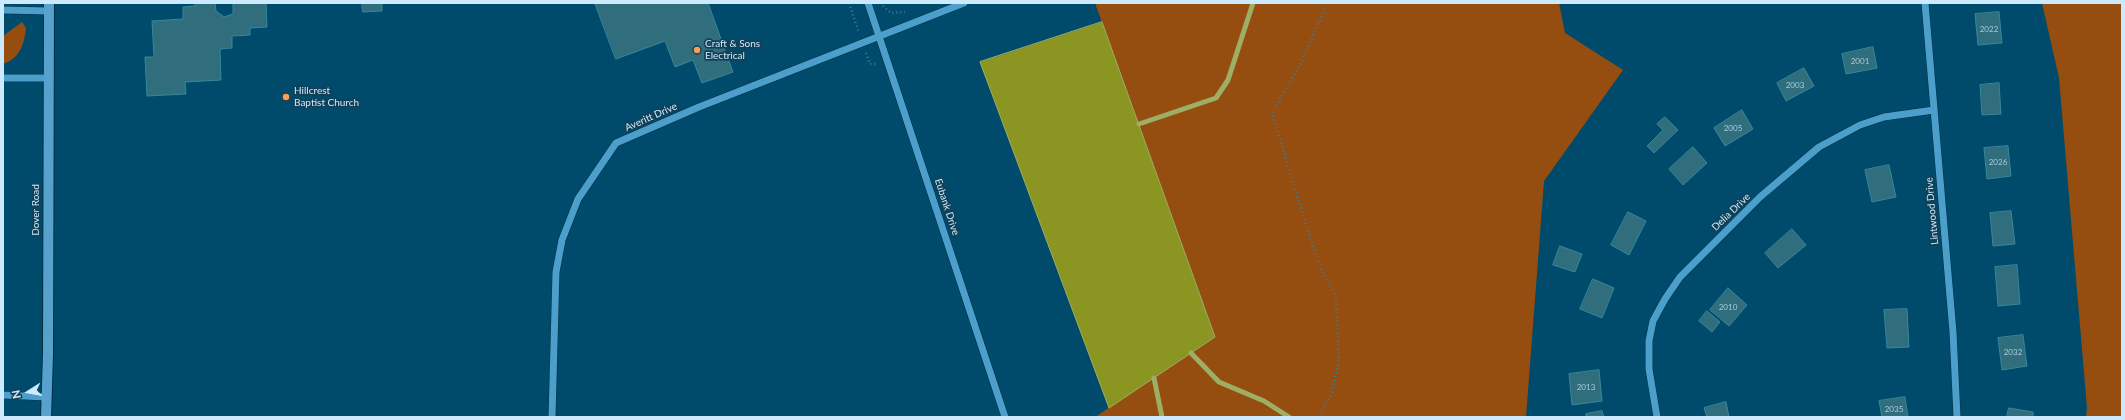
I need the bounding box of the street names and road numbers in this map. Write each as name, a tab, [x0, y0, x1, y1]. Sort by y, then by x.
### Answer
street label: Averitt Drive	[623, 100, 679, 134]
street label: Eubank Drive	[932, 177, 962, 237]
street label: Lintwood Drive	[1923, 177, 1941, 245]
street label: Dover Road	[30, 184, 42, 236]
street label: Delia Drive	[1709, 191, 1753, 233]

